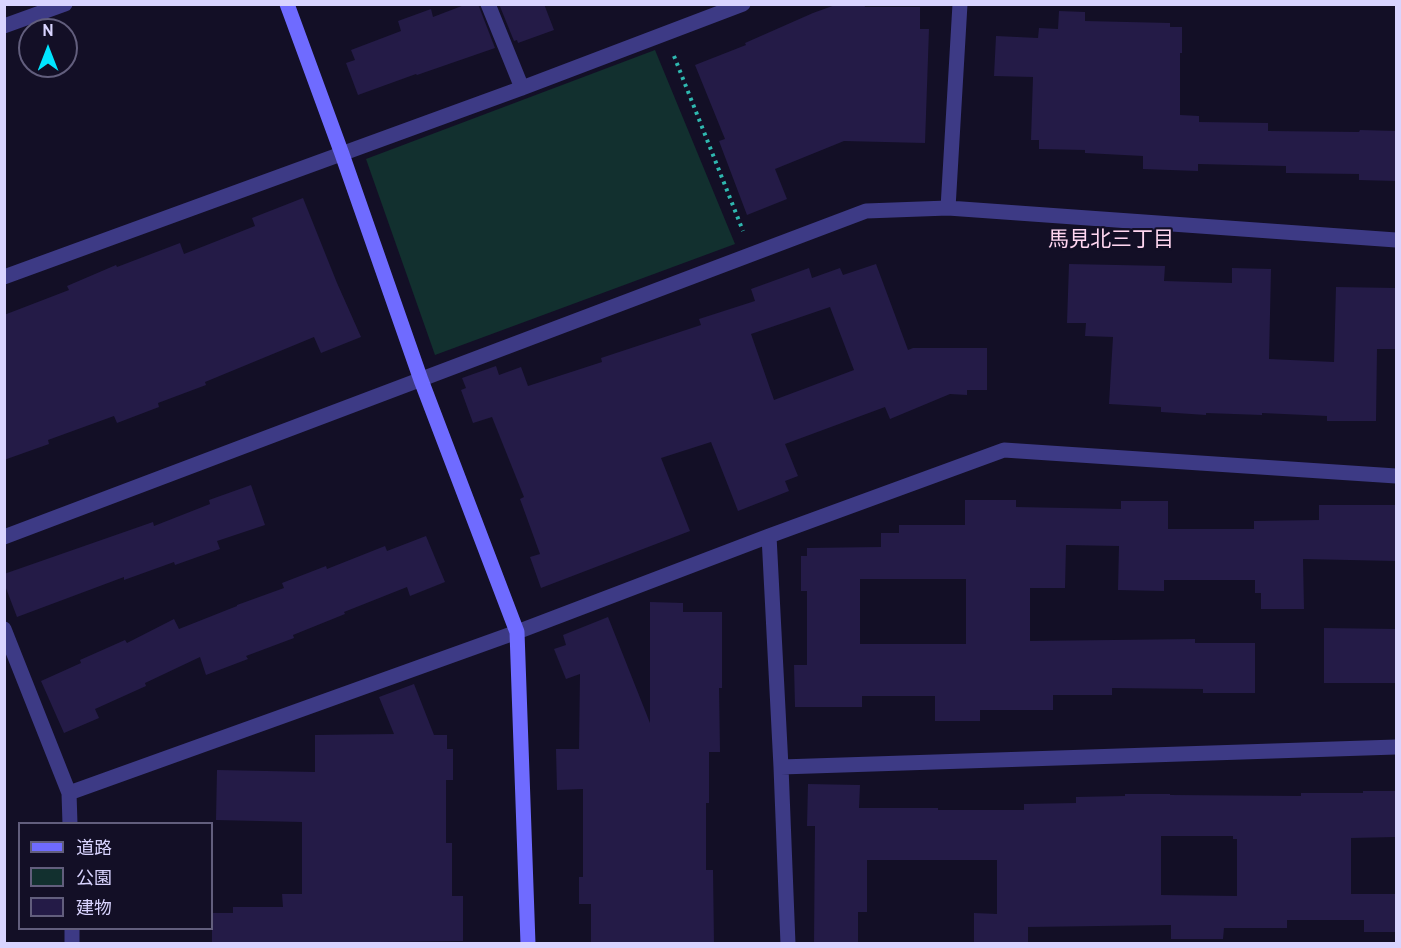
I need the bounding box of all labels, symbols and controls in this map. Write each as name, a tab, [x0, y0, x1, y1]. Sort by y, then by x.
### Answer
north arrow	[18, 18, 78, 78]
text: N	[42, 22, 54, 42]
district label: 馬見北三丁目	[1048, 229, 1174, 255]
legend	[18, 822, 213, 930]
text: 道路	[76, 838, 112, 861]
text: 公園	[76, 868, 112, 891]
text: 建物	[76, 898, 112, 921]

